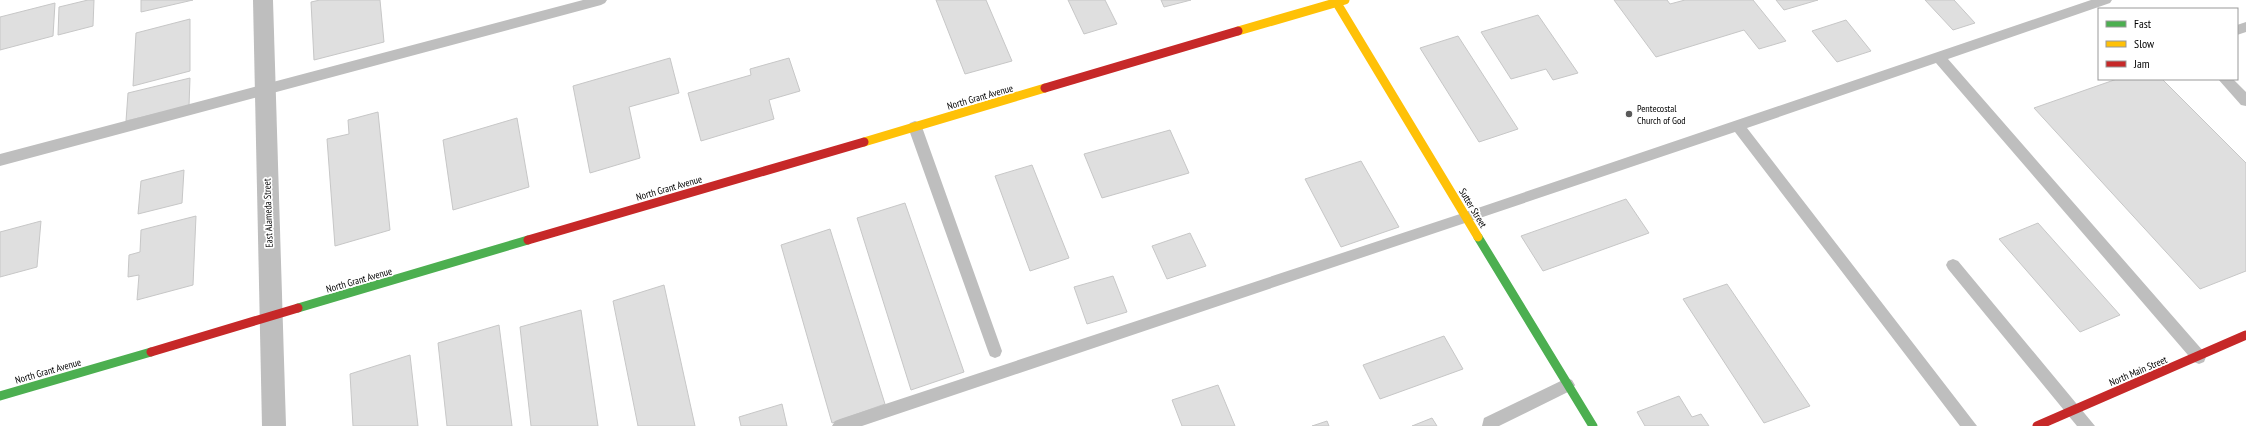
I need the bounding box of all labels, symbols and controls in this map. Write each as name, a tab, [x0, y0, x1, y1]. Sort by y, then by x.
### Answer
legend	[2098, 8, 2238, 80]
text: Fast	[2134, 16, 2152, 31]
text: Slow	[2134, 36, 2155, 51]
text: Jam	[2133, 56, 2150, 71]
street label: North Grant Avenue	[946, 81, 1014, 113]
place label: Pentecostal Church of God	[1637, 102, 1686, 127]
marker: Pentecostal Church of God	[1624, 109, 1634, 119]
street label: North Grant Avenue	[635, 172, 703, 204]
street label: East Alameda Street	[260, 178, 276, 248]
street label: Sutter Street	[1456, 186, 1490, 230]
street label: North Grant Avenue	[325, 264, 393, 296]
street label: North Main Street	[2107, 353, 2169, 389]
street label: North Grant Avenue	[14, 355, 82, 387]

